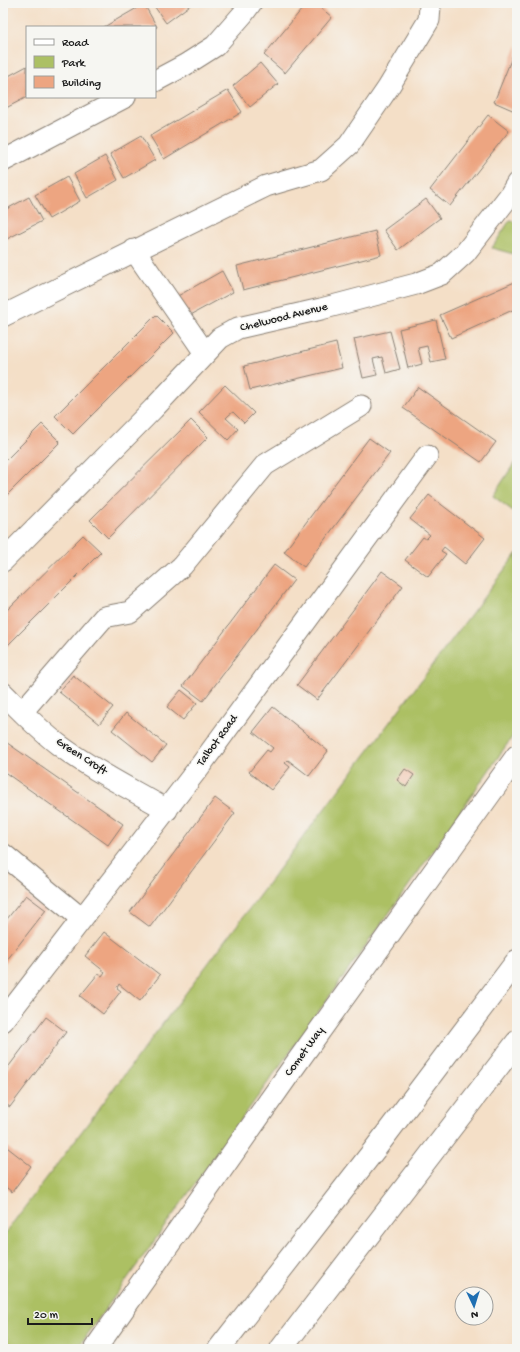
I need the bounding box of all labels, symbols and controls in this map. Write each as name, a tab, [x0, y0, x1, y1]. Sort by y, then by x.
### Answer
legend	[26, 26, 156, 98]
text: Road	[62, 37, 89, 51]
text: Park	[61, 57, 87, 71]
text: Building	[61, 77, 101, 91]
street label: Chelwood Avenue	[239, 300, 330, 336]
street label: Talbot Road	[194, 712, 242, 770]
street label: Green Croft	[53, 735, 110, 779]
street label: Comet Way	[282, 1024, 328, 1080]
north arrow	[454, 1286, 494, 1326]
scale bar	[28, 1300, 92, 1326]
text: N	[471, 1308, 479, 1320]
text: 20 m	[34, 1309, 59, 1323]

